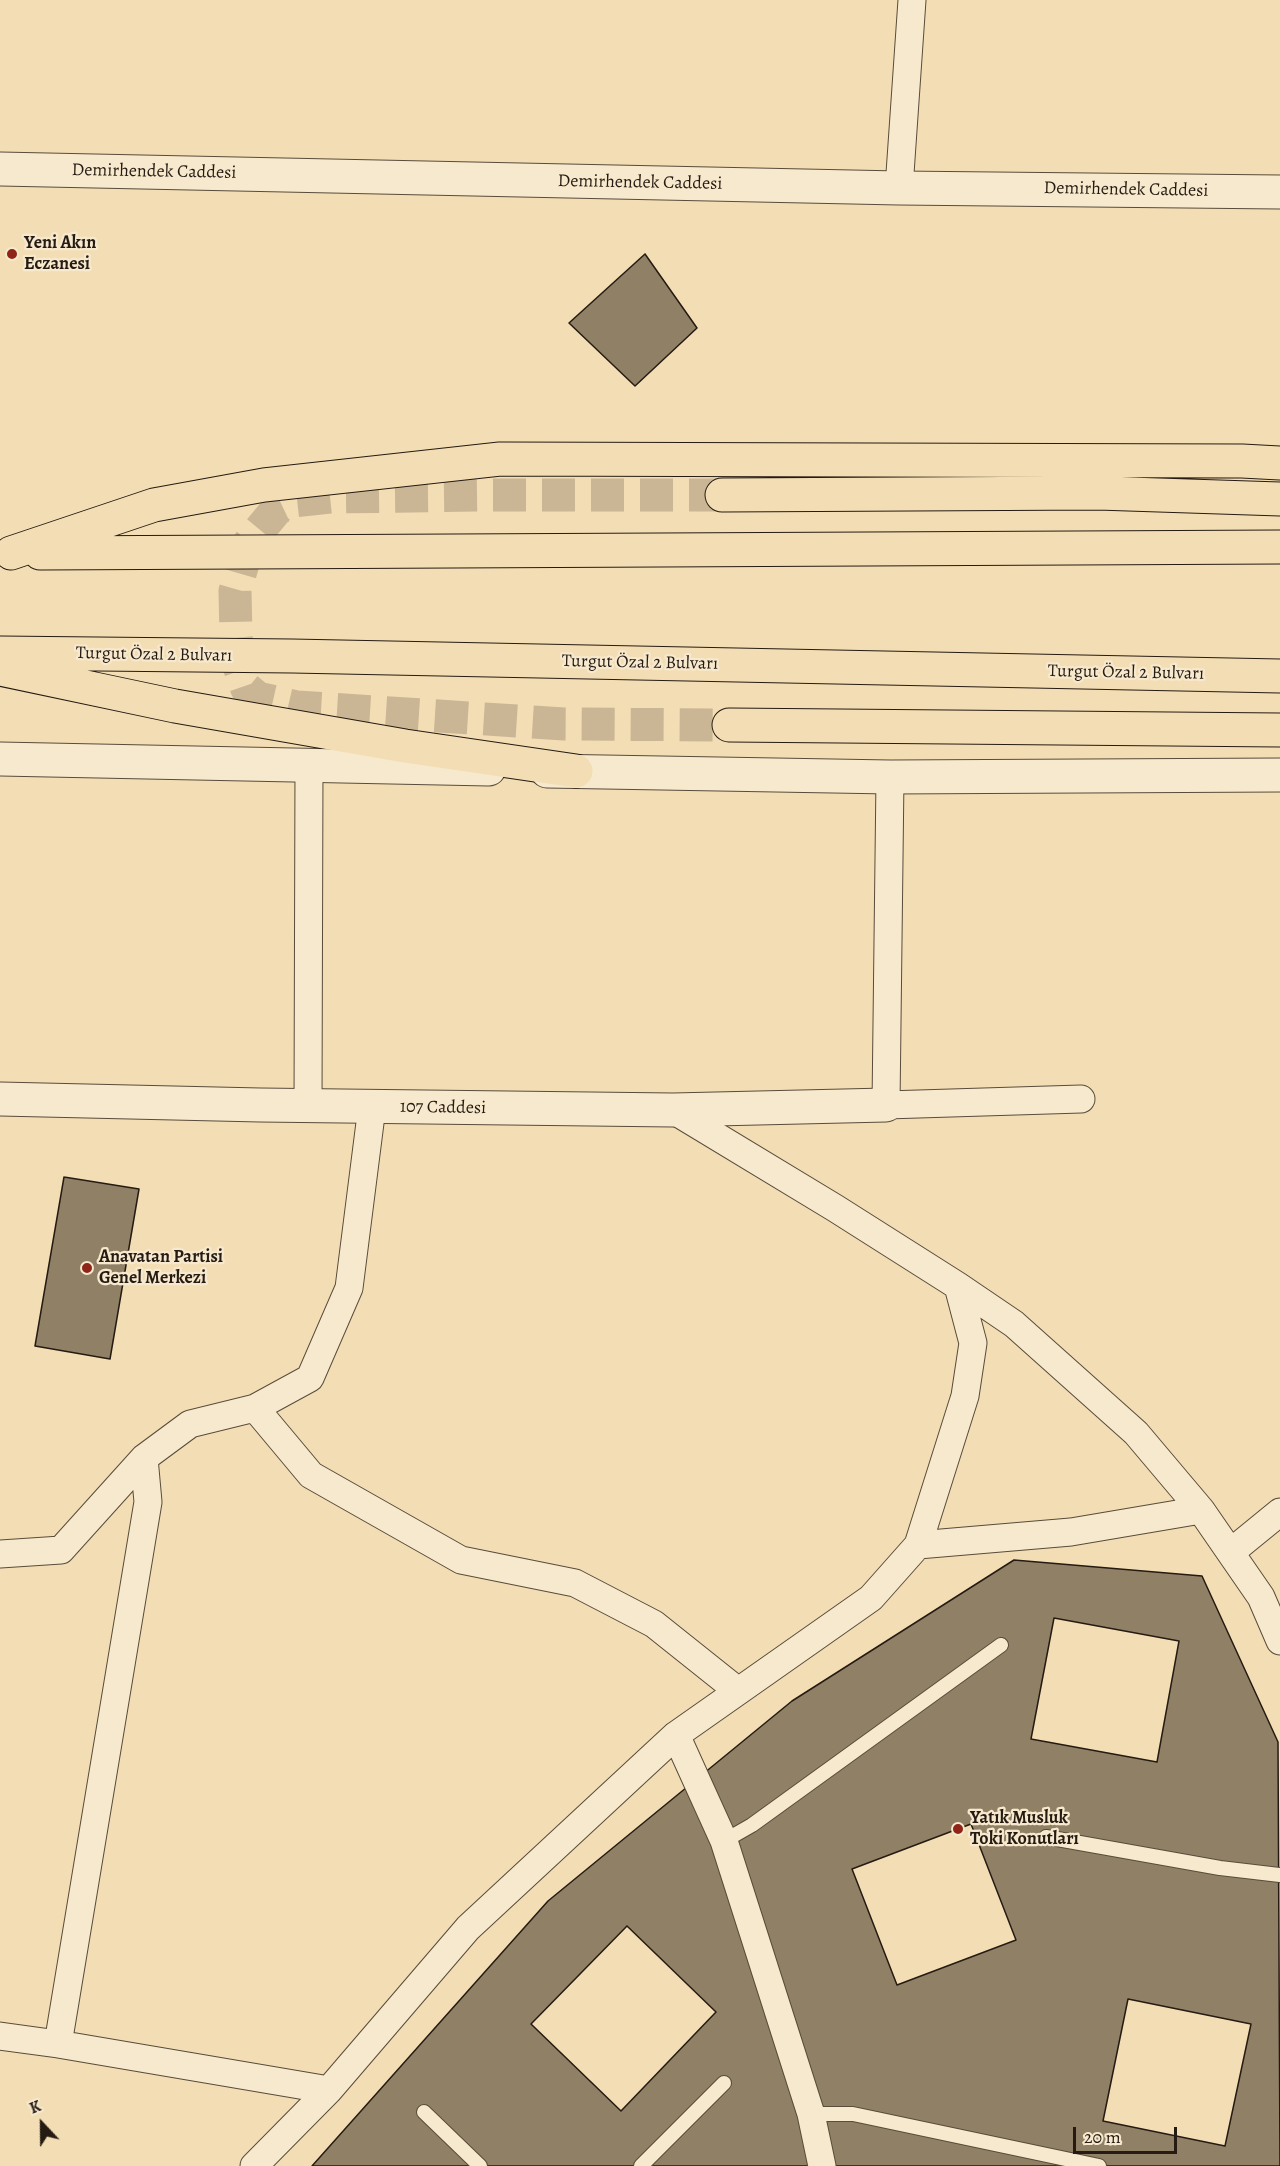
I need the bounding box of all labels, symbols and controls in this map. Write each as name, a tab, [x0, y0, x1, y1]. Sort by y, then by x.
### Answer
street label: Demirhendek Caddesi	[71, 160, 237, 184]
street label: Demirhendek Caddesi	[557, 171, 723, 195]
street label: Demirhendek Caddesi	[1043, 178, 1209, 202]
place label: Yeni Akın Eczanesi	[24, 233, 96, 276]
marker: Yeni Akın Eczanesi	[5, 247, 19, 261]
street label: Turgut Özal 2 Bulvarı	[76, 643, 232, 667]
street label: Turgut Özal 2 Bulvarı	[562, 651, 718, 675]
street label: Turgut Özal 2 Bulvarı	[1048, 661, 1204, 685]
street label: 107 Caddesi	[400, 1096, 486, 1120]
place label: Anavatan Partisi Genel Merkezi	[99, 1247, 223, 1290]
marker: Anavatan Partisi Genel Merkezi	[80, 1261, 94, 1275]
place label: Yatık Musluk Toki Konutları	[970, 1808, 1079, 1850]
marker: Yatık Musluk Toki Konutları	[951, 1822, 965, 1836]
north arrow	[12, 2094, 72, 2154]
text: K	[26, 2095, 44, 2119]
scale bar	[1076, 2115, 1180, 2153]
text: 20 m	[1084, 2125, 1121, 2149]

